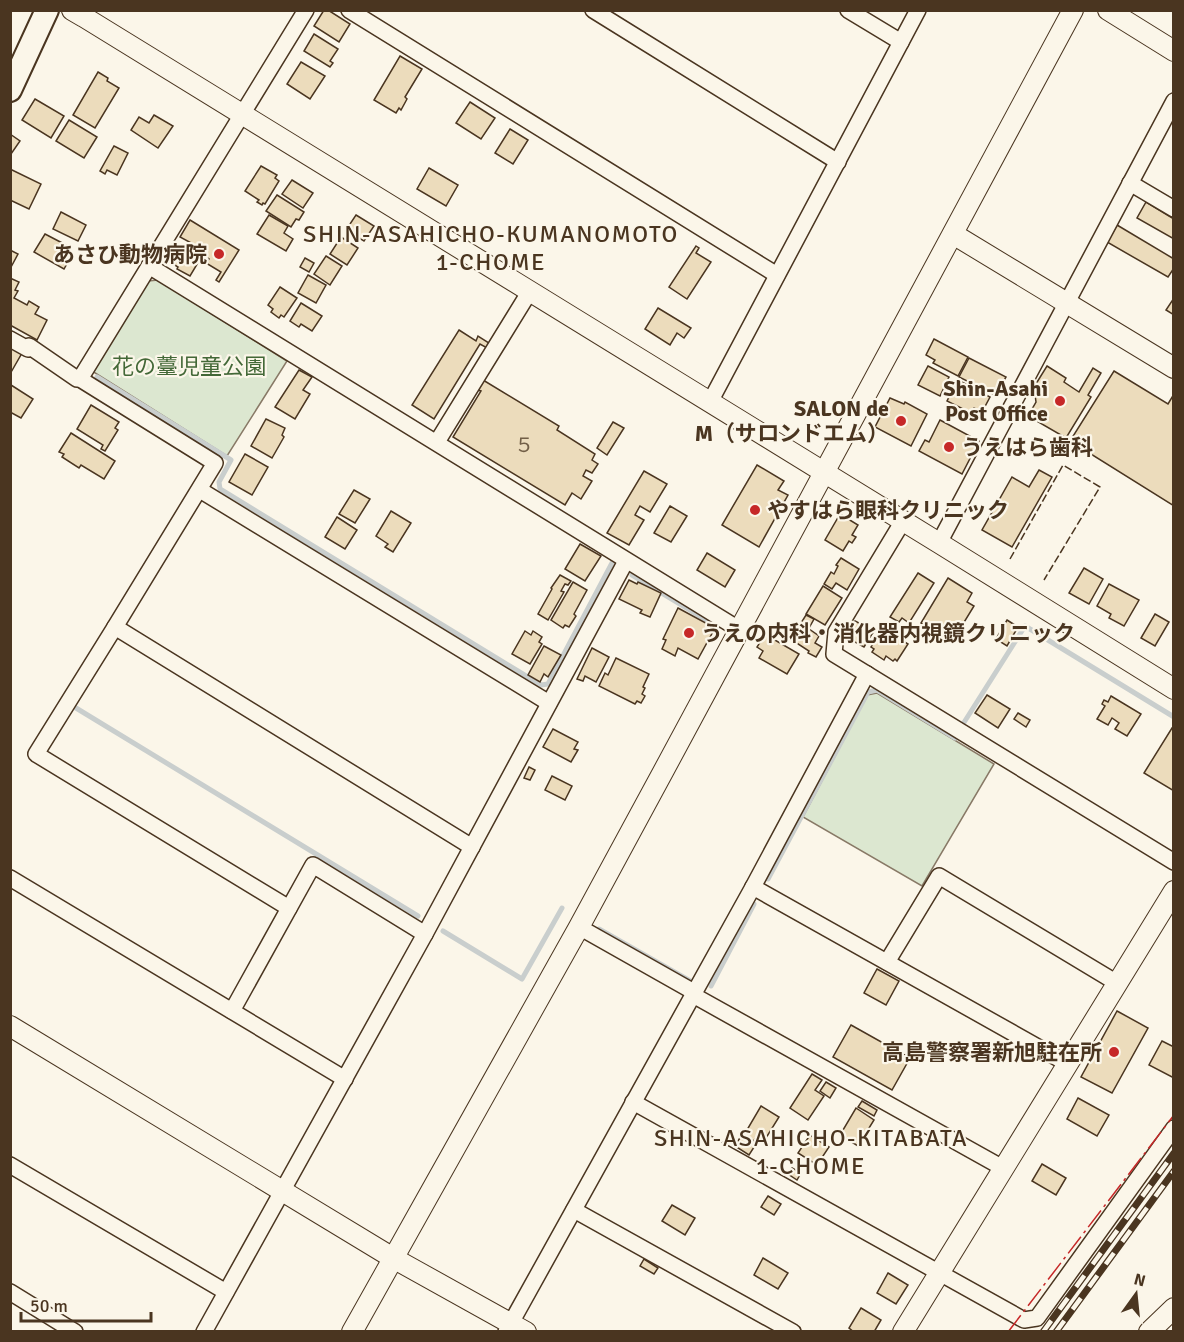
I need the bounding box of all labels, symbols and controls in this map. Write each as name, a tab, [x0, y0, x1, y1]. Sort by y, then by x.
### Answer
district label: SHIN-ASAHICHO-KUMANOMOTO 1-CHOME	[303, 219, 679, 277]
place label: あさひ動物病院	[53, 241, 207, 268]
marker: あさひ動物病院	[212, 247, 226, 261]
park label: 花の薹児童公園	[112, 353, 266, 380]
place label: Shin-Asahi Post Office	[943, 375, 1048, 427]
marker: Shin-Asahi Post Office	[1053, 394, 1067, 408]
place label: SALON de M（サロンドエム）	[695, 395, 889, 447]
marker: SALON de M（サロンドエム）	[894, 414, 908, 428]
house number: ５	[514, 433, 534, 458]
place label: うえはら歯科	[961, 434, 1093, 461]
marker: うえはら歯科	[942, 440, 956, 454]
place label: やすはら眼科クリニック	[767, 497, 1009, 524]
marker: やすはら眼科クリニック	[748, 503, 762, 517]
place label: うえの内科・消化器内視鏡クリニック	[701, 620, 1075, 647]
marker: うえの内科・消化器内視鏡クリニック	[682, 626, 696, 640]
place label: 高島警察署新旭駐在所	[882, 1039, 1102, 1066]
marker: 高島警察署新旭駐在所	[1107, 1045, 1121, 1059]
district label: SHIN-ASAHICHO-KITABATA 1-CHOME	[654, 1123, 968, 1181]
north arrow	[1106, 1264, 1166, 1324]
text: N	[1132, 1269, 1148, 1292]
scale bar	[21, 1285, 152, 1323]
text: 50 m	[30, 1295, 68, 1317]

